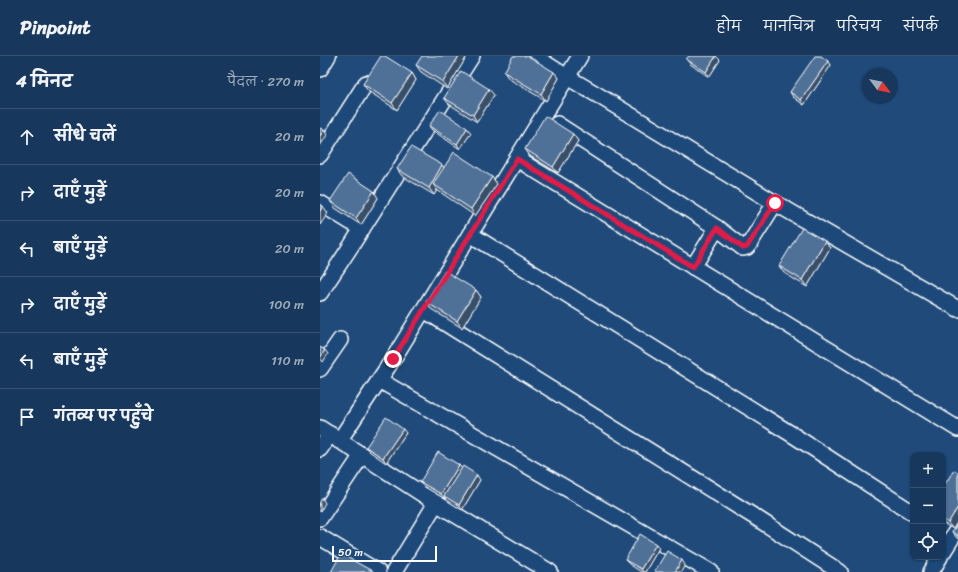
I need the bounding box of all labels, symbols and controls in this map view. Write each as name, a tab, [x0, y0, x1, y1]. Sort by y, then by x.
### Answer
text: Pinpoint	[20, 11, 91, 44]
text: होम	[717, 14, 741, 39]
text: मानचित्र	[763, 14, 815, 39]
text: परिचय	[837, 14, 881, 39]
text: संपर्क	[903, 14, 938, 39]
text: 4 मिनट	[16, 66, 72, 96]
north arrow	[862, 68, 898, 104]
text: पैदल · 270 m	[227, 70, 304, 93]
text: सीधे चलें	[54, 123, 115, 149]
text: 20 m	[275, 125, 304, 148]
icon: ahead	[16, 126, 38, 148]
text: दाएँ मुड़ें	[54, 179, 106, 205]
text: 20 m	[275, 181, 304, 204]
icon: right	[16, 182, 38, 204]
route start	[766, 194, 784, 212]
text: बाएँ मुड़ें	[54, 235, 107, 261]
text: 20 m	[275, 237, 304, 260]
icon: left	[16, 238, 38, 260]
text: दाएँ मुड़ें	[54, 291, 106, 317]
text: 100 m	[269, 293, 304, 316]
icon: right	[16, 294, 38, 316]
text: बाएँ मुड़ें	[54, 347, 107, 373]
text: 110 m	[271, 349, 304, 372]
icon: left	[16, 350, 38, 372]
route end	[384, 350, 402, 368]
text: गंतव्य पर पहुँचे	[54, 403, 153, 429]
icon: arrive	[16, 406, 38, 428]
map controls	[910, 452, 946, 560]
button: +	[910, 452, 946, 488]
button: −	[910, 488, 946, 524]
button: locate	[910, 524, 946, 560]
text: 50 m	[338, 543, 363, 562]
scale bar	[332, 544, 437, 563]

